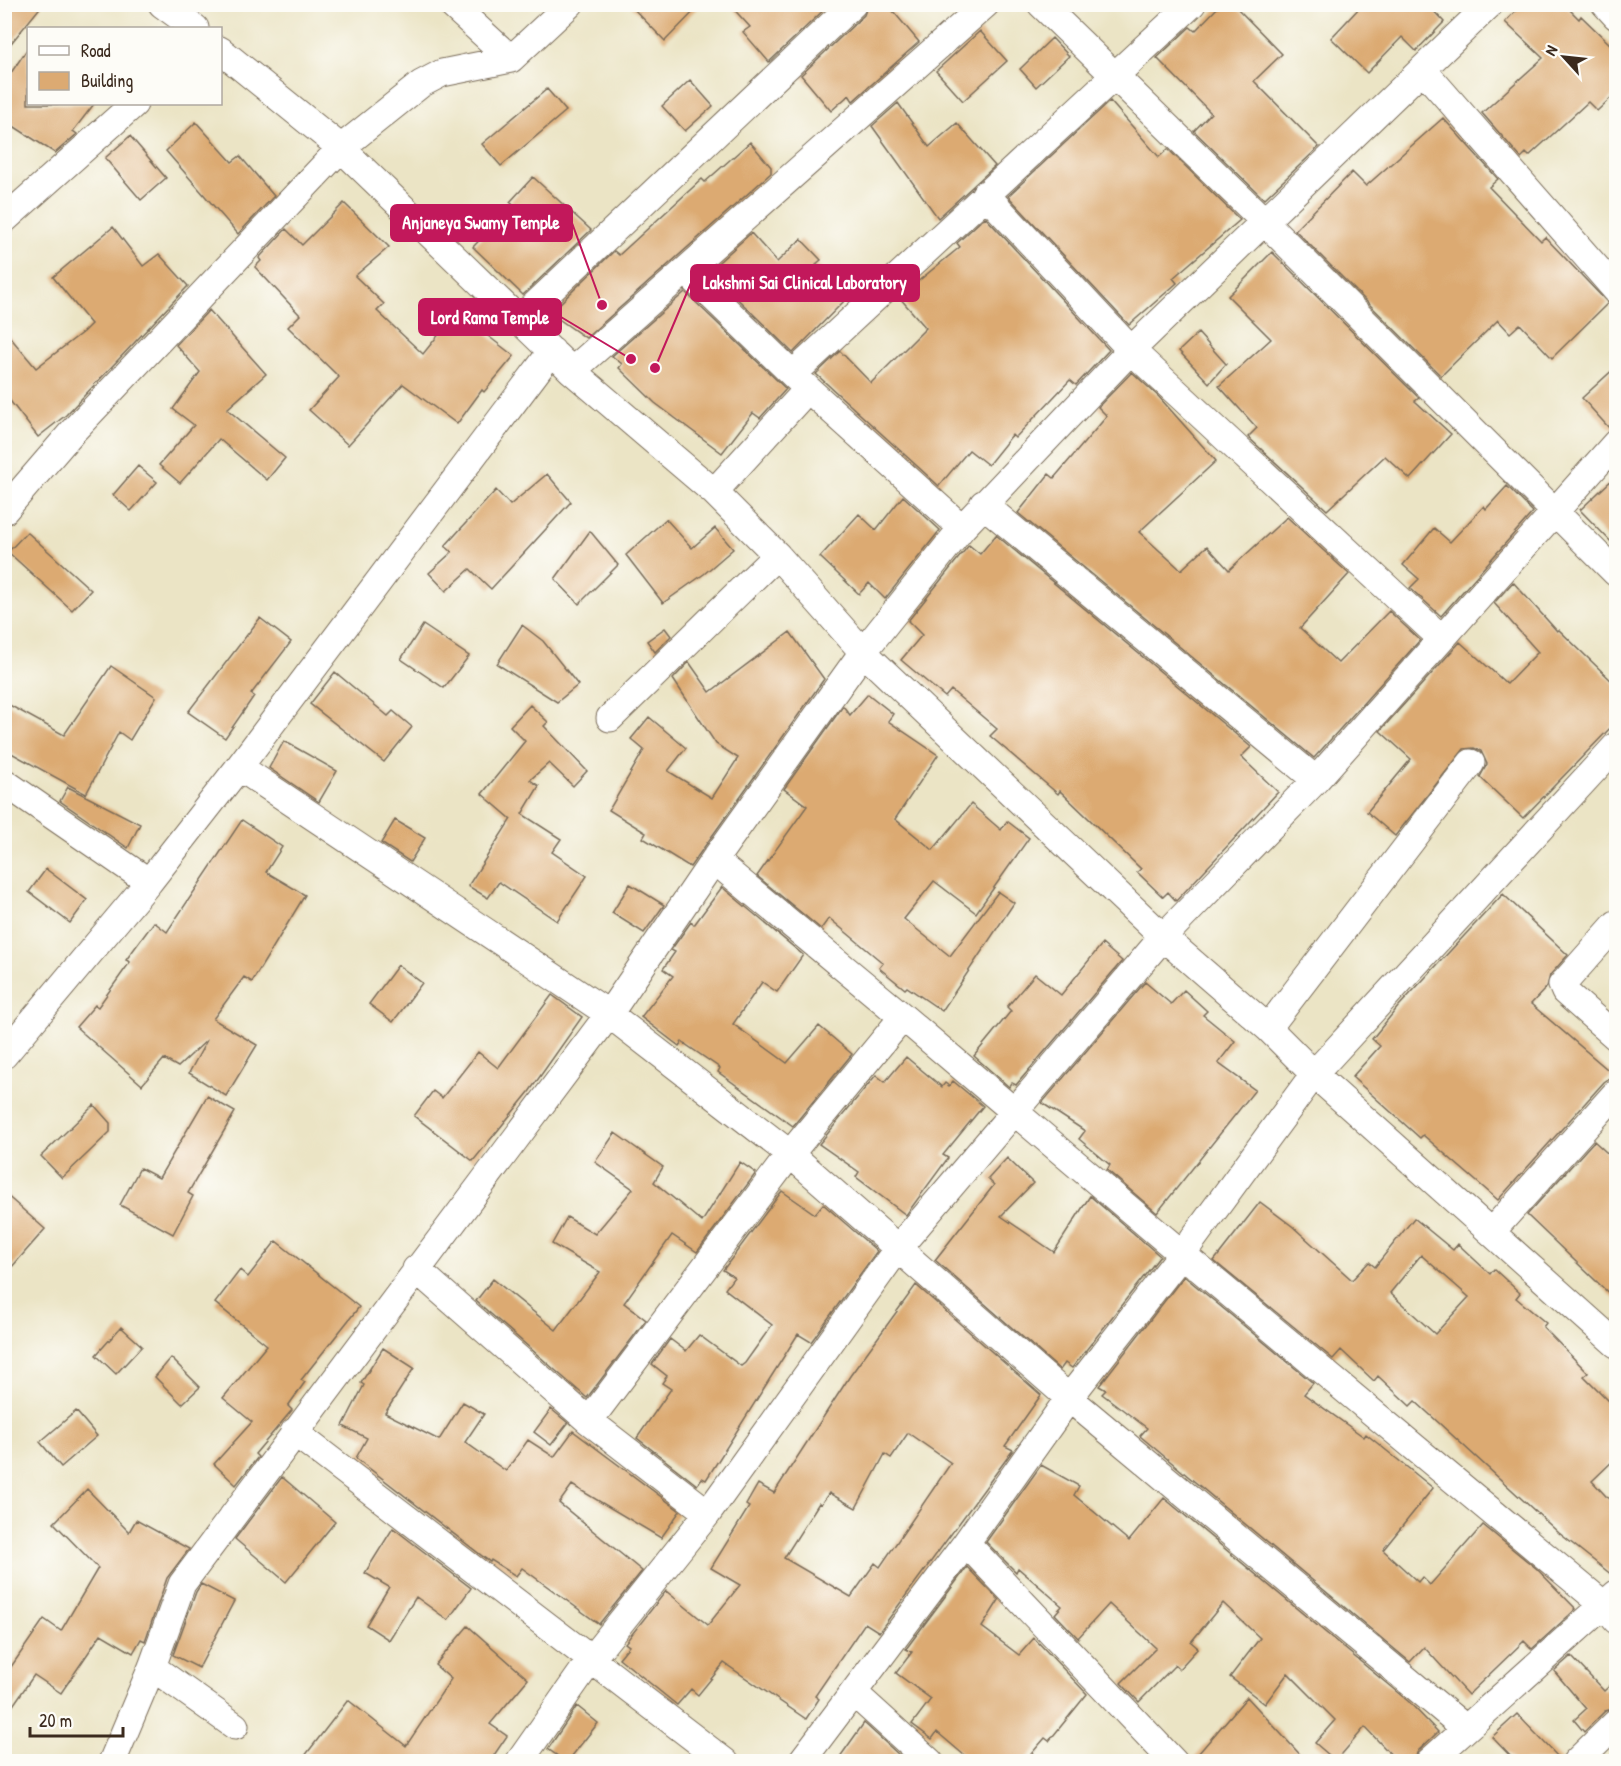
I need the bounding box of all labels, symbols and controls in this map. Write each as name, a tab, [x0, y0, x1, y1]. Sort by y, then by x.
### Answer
legend	[27, 27, 222, 105]
north arrow	[1534, 27, 1594, 87]
text: Road	[81, 38, 111, 63]
text: N	[1539, 41, 1563, 59]
text: Building	[81, 68, 133, 93]
callout: Anjaneya Swamy Temple	[391, 205, 572, 241]
text: Anjaneya Swamy Temple	[402, 210, 561, 236]
callout: Lakshmi Sai Clinical Laboratory	[691, 265, 919, 301]
text: Lakshmi Sai Clinical Laboratory	[703, 270, 907, 296]
callout: Lord Rama Temple	[419, 299, 561, 335]
text: Lord Rama Temple	[431, 305, 550, 331]
scale bar	[30, 1700, 123, 1738]
text: 20 m	[39, 1708, 72, 1733]

